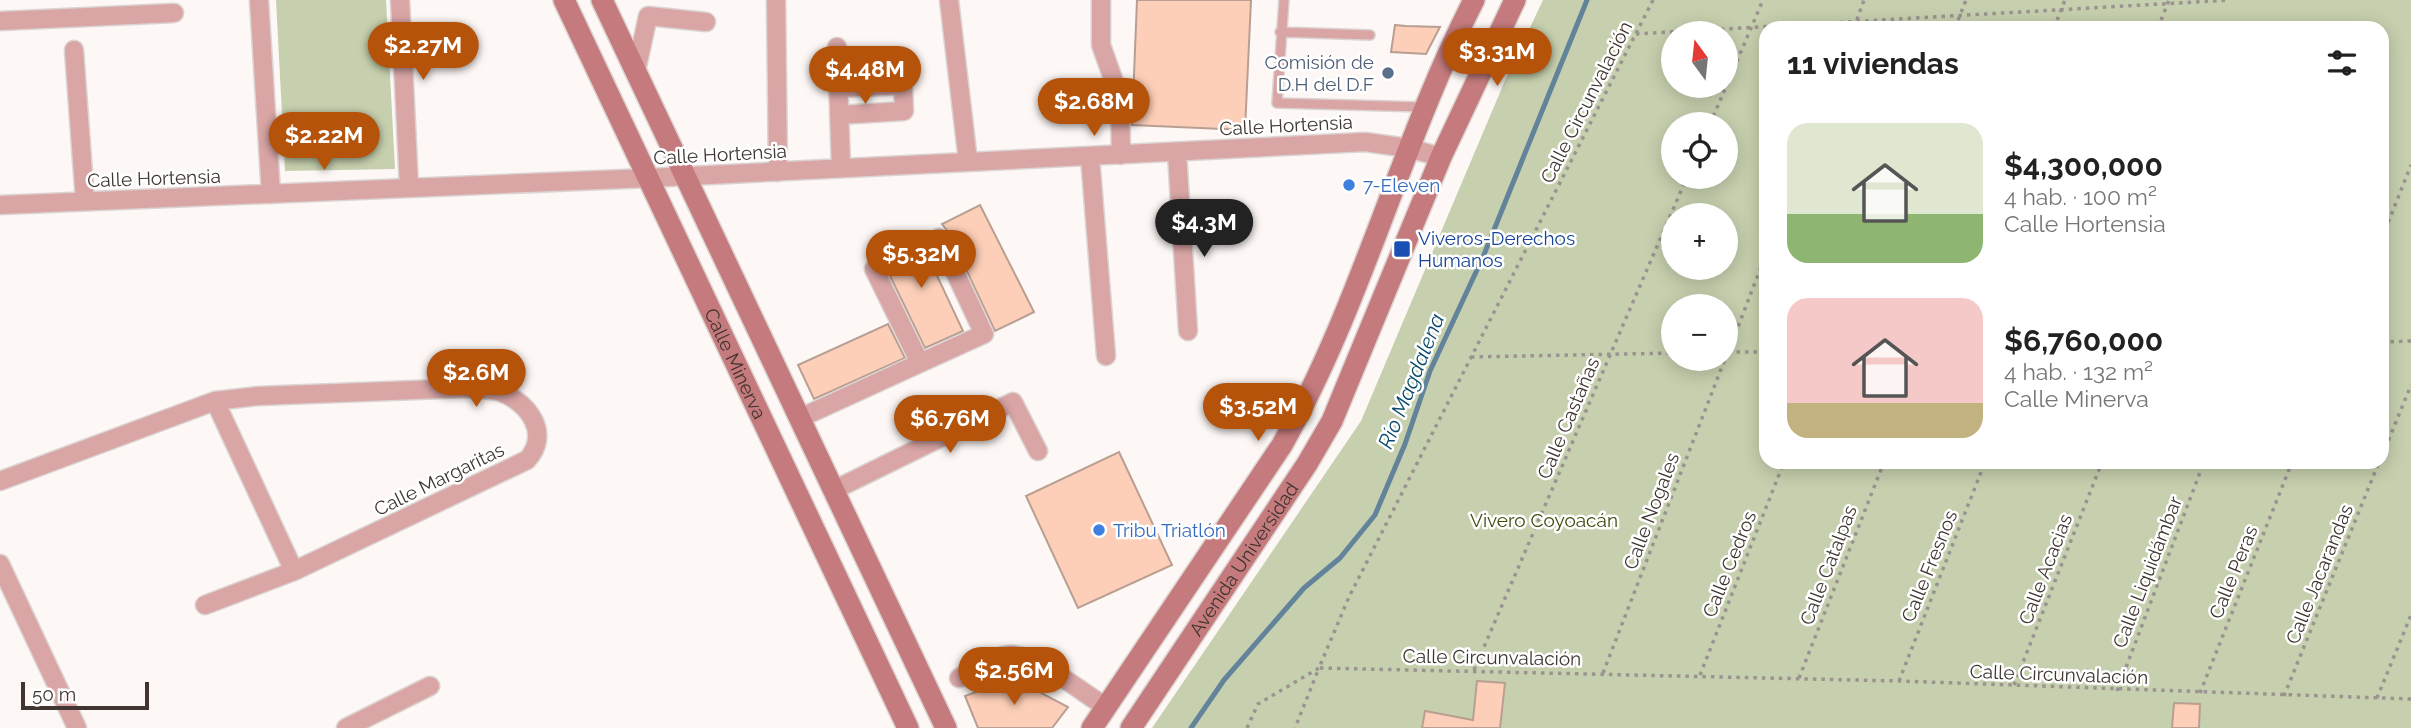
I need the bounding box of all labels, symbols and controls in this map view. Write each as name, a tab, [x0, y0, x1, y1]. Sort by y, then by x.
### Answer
street label: Calle Circunvalación	[1536, 17, 1636, 187]
north arrow	[1661, 21, 1738, 98]
map controls	[1661, 21, 1738, 371]
pin: $2.27M	[366, 22, 480, 82]
pin: $3.31M	[1440, 28, 1554, 88]
text: $2.27M	[384, 31, 462, 58]
text: $3.31M	[1459, 37, 1535, 64]
icon: filters	[2323, 44, 2361, 82]
pin: $4.48M	[808, 46, 922, 106]
text: 11 viviendas	[1787, 46, 1959, 81]
place label: Comisión de D.H del D.F	[1265, 51, 1374, 95]
text: $4.48M	[825, 55, 905, 82]
marker: Comisión de D.H del D.F	[1380, 65, 1396, 81]
pin: $2.68M	[1037, 78, 1151, 138]
text: $2.68M	[1054, 87, 1134, 114]
street label: Calle Hortensia	[1219, 111, 1353, 139]
button: locate	[1661, 112, 1738, 189]
pin: $2.22M	[267, 113, 381, 172]
text: $2.22M	[285, 121, 363, 148]
street label: Calle Hortensia	[653, 140, 787, 168]
text: $4,300,000	[2004, 148, 2163, 183]
icon: home	[1843, 151, 1927, 235]
street label: Calle Hortensia	[87, 165, 221, 191]
place label: 7-Eleven	[1363, 174, 1440, 196]
marker: 7-Eleven	[1341, 177, 1357, 193]
text: 4 hab. · 100 m²	[2004, 183, 2157, 210]
pin: $4.3M	[1155, 200, 1253, 259]
button: +	[1661, 203, 1738, 280]
text: $4.3M	[1171, 208, 1237, 235]
text: Calle Hortensia	[2004, 210, 2166, 237]
place label: Viveros-Derechos Humanos	[1418, 227, 1575, 271]
pin: $5.32M	[864, 230, 978, 290]
text: $5.32M	[882, 239, 960, 266]
marker: Viveros-Derechos Humanos	[1392, 239, 1412, 259]
button: −	[1661, 294, 1738, 371]
street label: Calle Minerva	[700, 305, 771, 422]
water label: Río Magdalena	[1373, 310, 1449, 452]
text: $6,760,000	[2004, 323, 2163, 358]
icon: home	[1843, 326, 1927, 410]
pin: $2.6M	[427, 350, 525, 409]
street label: Calle Castañas	[1533, 354, 1603, 482]
text: $2.6M	[443, 358, 509, 385]
text: 4 hab. · 132 m²	[2004, 358, 2153, 385]
pin: $3.52M	[1201, 384, 1315, 443]
text: Calle Minerva	[2004, 385, 2149, 412]
text: $3.52M	[1219, 392, 1297, 419]
pin: $6.76M	[893, 396, 1007, 455]
text: $6.76M	[910, 404, 990, 431]
street label: Calle Margaritas	[370, 438, 508, 520]
street label: Calle Nogales	[1619, 450, 1683, 572]
street label: Avenida Universidad	[1185, 478, 1303, 640]
street label: Calle Liquidámbar	[2108, 493, 2186, 651]
street label: Calle Jacarandas	[2281, 501, 2357, 647]
street label: Calle Catalpas	[1795, 502, 1861, 628]
street label: Calle Fresnos	[1897, 507, 1961, 625]
street label: Calle Cedros	[1698, 508, 1760, 620]
park label: Vivero Coyoacán	[1470, 509, 1618, 531]
street label: Calle Acacias	[2014, 511, 2076, 627]
place label: Tribu Triatlón	[1113, 519, 1226, 541]
marker: Tribu Triatlón	[1091, 522, 1107, 538]
street label: Calle Peras	[2204, 522, 2262, 622]
street label: Calle Circunvalación	[1403, 644, 1581, 670]
pin: $2.56M	[957, 648, 1071, 707]
text: $2.56M	[974, 656, 1054, 683]
street label: Calle Circunvalación	[1969, 660, 2149, 688]
scale bar	[21, 679, 149, 711]
text: 50 m	[32, 683, 76, 705]

